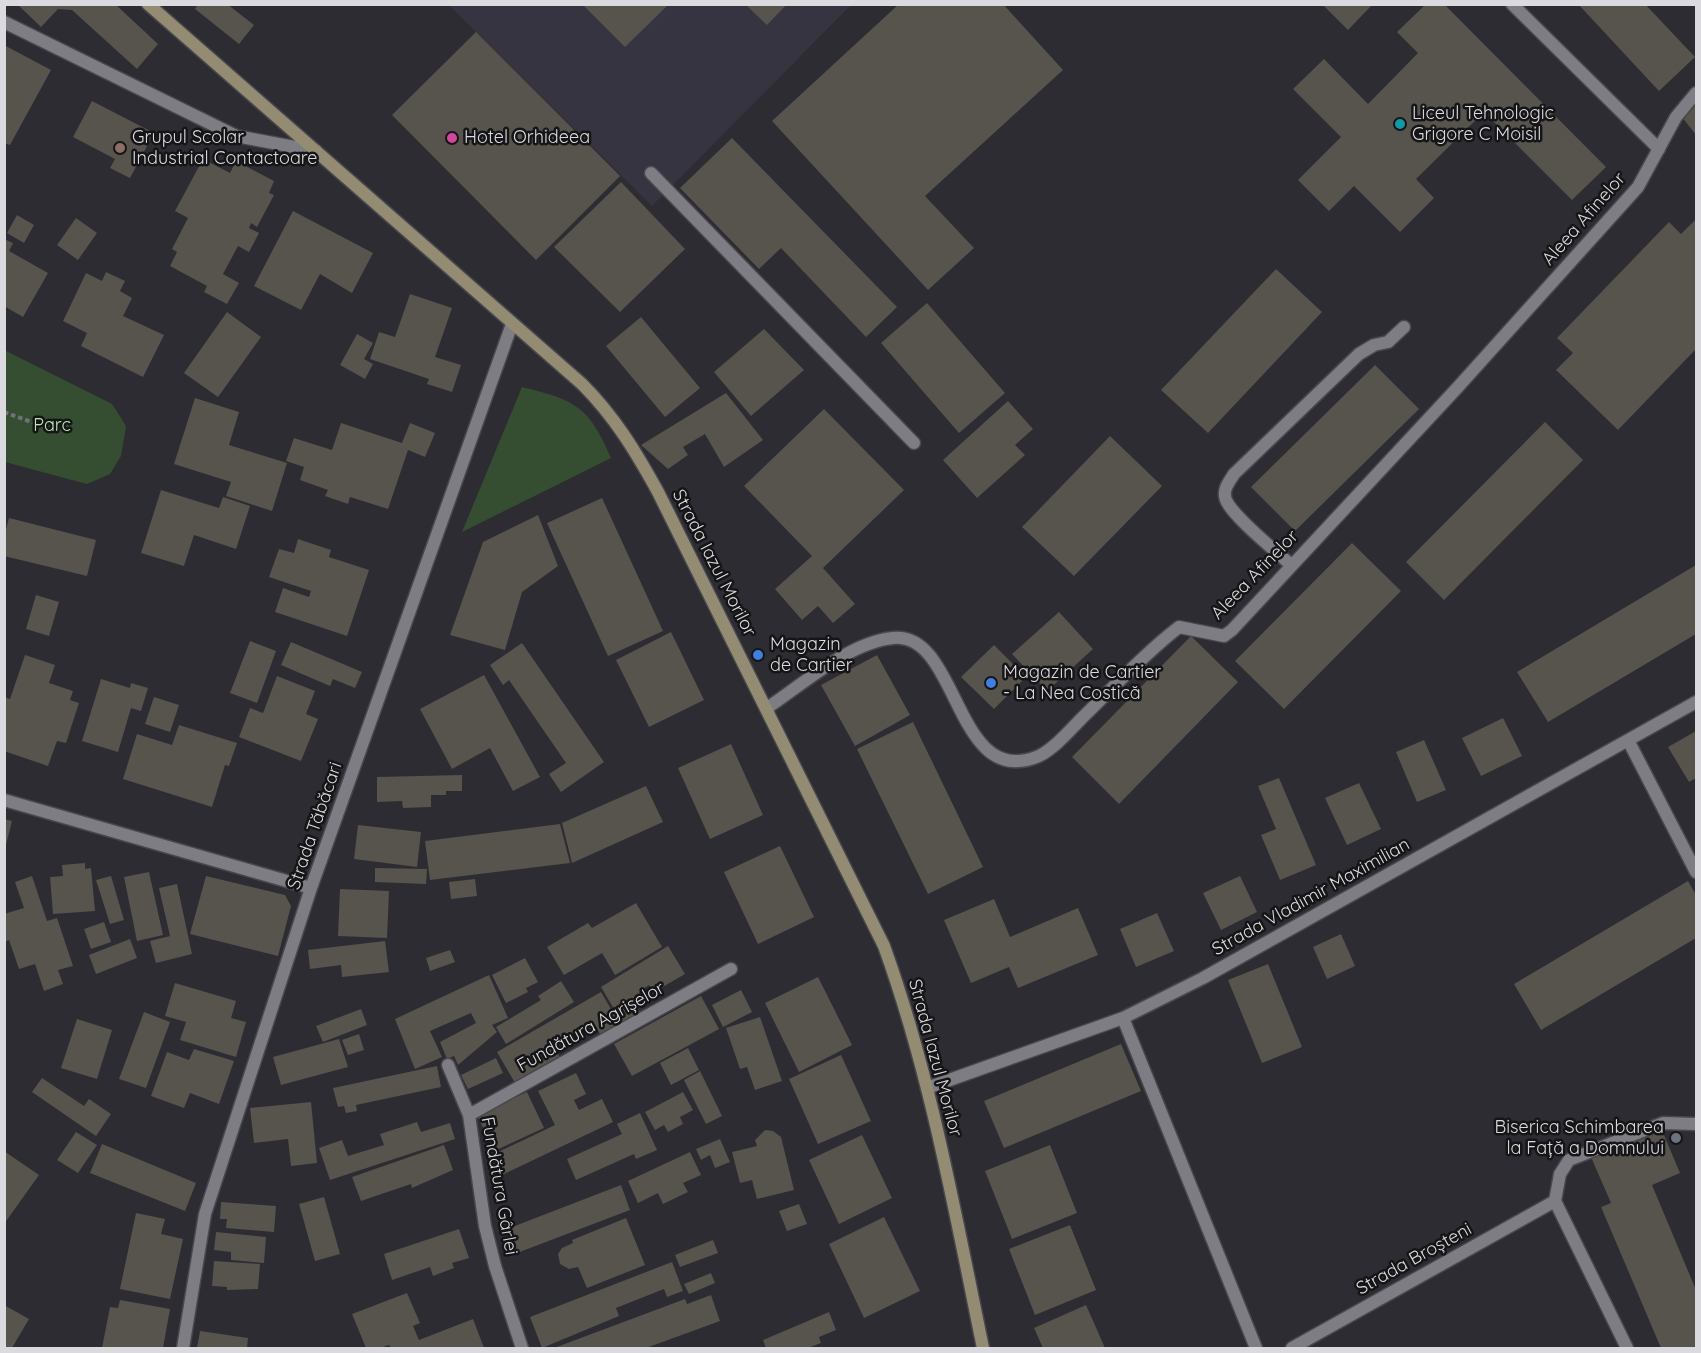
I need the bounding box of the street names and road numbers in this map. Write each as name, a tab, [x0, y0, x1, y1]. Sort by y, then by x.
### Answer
street label: Aleea Afinelor	[1538, 168, 1630, 270]
street label: Strada Iazul Morilor	[668, 486, 760, 640]
street label: Aleea Afinelor	[1207, 526, 1303, 624]
street label: Strada Tăbăcari	[283, 759, 347, 893]
street label: Strada Vladimir Maximilian	[1209, 834, 1413, 960]
street label: Fundătura Agrișelor	[513, 977, 669, 1077]
street label: Strada Iazul Morilor	[904, 977, 966, 1139]
street label: Fundătura Gârlei	[476, 1115, 522, 1257]
street label: Strada Broșteni	[1353, 1218, 1475, 1300]

